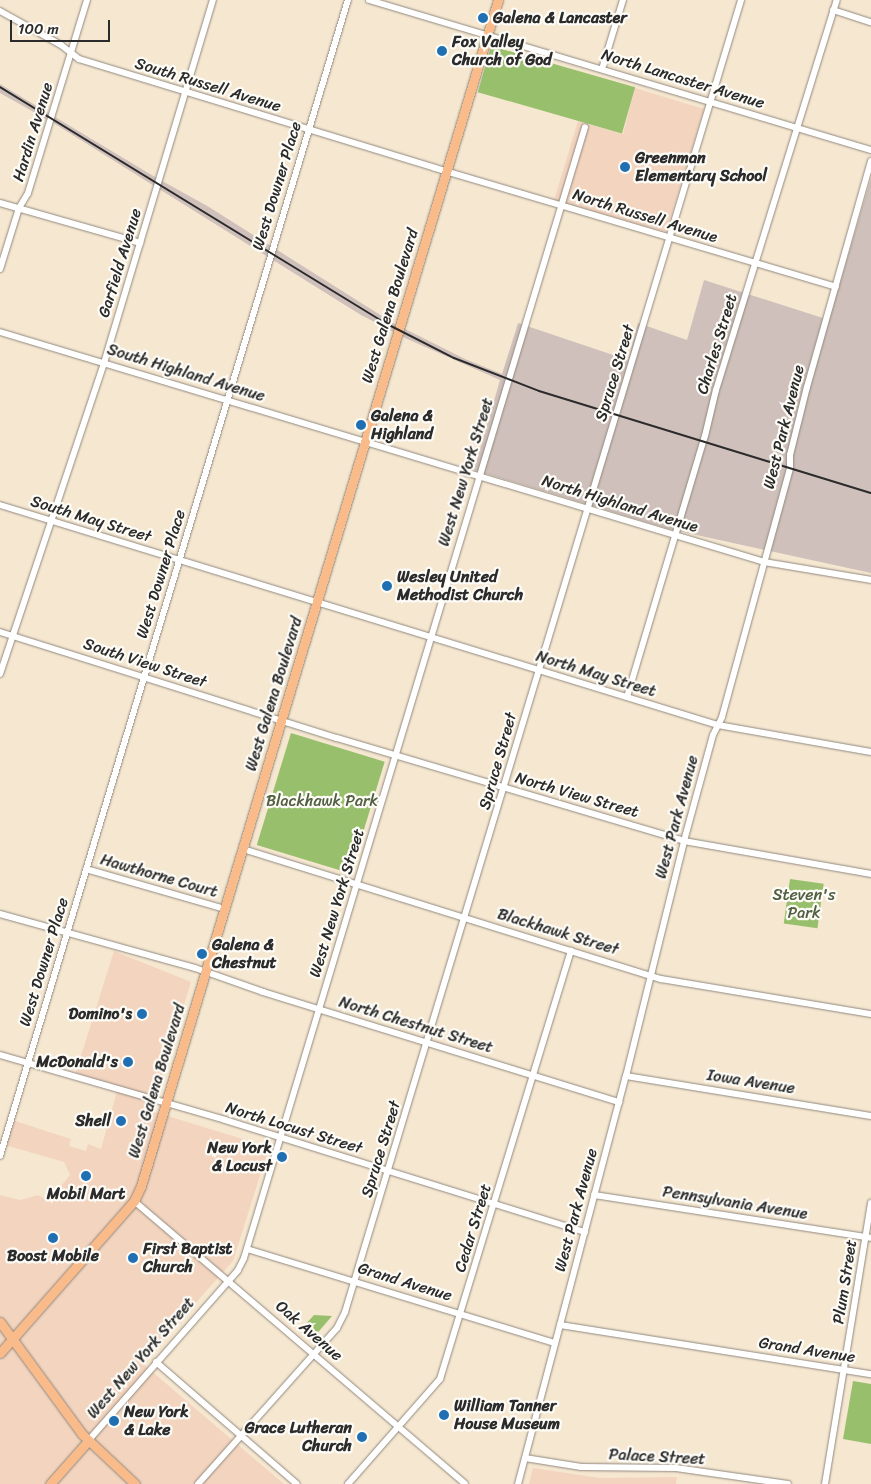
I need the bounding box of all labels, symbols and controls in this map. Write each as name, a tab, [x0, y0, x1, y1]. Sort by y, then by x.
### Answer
place label: Galena & Lancaster	[493, 8, 627, 28]
scale bar	[12, 10, 112, 42]
marker: Galena & Lancaster	[477, 12, 489, 24]
text: 100 m	[18, 16, 59, 42]
place label: Fox Valley Church of God	[452, 32, 552, 70]
marker: Fox Valley Church of God	[436, 45, 448, 57]
street label: North Lancaster Avenue	[600, 45, 766, 113]
street label: South Russell Avenue	[133, 54, 283, 116]
street label: Hardin Avenue	[9, 80, 57, 184]
street label: West Downer Place	[248, 119, 306, 253]
place label: Greenman Elementary School	[635, 148, 767, 186]
marker: Greenman Elementary School	[619, 161, 631, 173]
street label: North Russell Avenue	[570, 185, 720, 247]
street label: Garfield Avenue	[94, 206, 146, 320]
street label: West Galena Boulevard	[357, 227, 423, 385]
street label: Charles Street	[693, 292, 741, 396]
street label: Spruce Street	[591, 322, 639, 424]
street label: South Highland Avenue	[105, 340, 267, 406]
street label: West Park Avenue	[759, 363, 809, 491]
street label: West New York Street	[434, 395, 498, 549]
place label: Galena & Highland	[371, 406, 433, 444]
marker: Galena & Highland	[355, 419, 367, 431]
street label: North Highland Avenue	[540, 471, 700, 537]
street label: South May Street	[28, 491, 154, 547]
street label: West Downer Place	[132, 507, 190, 641]
place label: Wesley United Methodist Church	[397, 567, 523, 605]
marker: Wesley United Methodist Church	[381, 580, 393, 592]
street label: West Galena Boulevard	[241, 615, 307, 773]
street label: South View Street	[80, 634, 210, 692]
street label: North May Street	[533, 646, 659, 702]
street label: Spruce Street	[475, 710, 521, 812]
street label: West Park Avenue	[651, 753, 703, 881]
street label: North View Street	[512, 768, 642, 822]
park label: Blackhawk Park	[266, 791, 378, 811]
street label: West New York Street	[305, 826, 369, 980]
street label: Hawthorne Court	[98, 850, 220, 902]
park label: Steven's Park	[773, 885, 835, 923]
street label: West Downer Place	[15, 895, 73, 1029]
street label: Blackhawk Street	[495, 904, 621, 960]
place label: Galena & Chestnut	[212, 935, 277, 973]
marker: Galena & Chestnut	[196, 948, 208, 960]
street label: North Chestnut Street	[336, 992, 496, 1058]
street label: West Galena Boulevard	[124, 1002, 190, 1160]
place label: Domino's	[68, 1004, 132, 1024]
marker: Domino's	[136, 1008, 148, 1020]
place label: McDonald's	[36, 1052, 118, 1072]
marker: McDonald's	[122, 1056, 134, 1068]
street label: Iowa Avenue	[706, 1066, 796, 1098]
street label: North Locust Street	[223, 1098, 365, 1158]
street label: Spruce Street	[357, 1098, 405, 1200]
place label: Shell	[75, 1111, 111, 1131]
marker: Shell	[115, 1115, 127, 1127]
place label: New York & Locust	[207, 1138, 272, 1176]
street label: West Park Avenue	[550, 1146, 602, 1274]
marker: New York & Locust	[276, 1151, 288, 1163]
marker: Mobil Mart	[80, 1170, 92, 1182]
street label: Cedar Street	[450, 1181, 496, 1275]
street label: Pennsylvania Avenue	[661, 1182, 809, 1224]
place label: Mobil Mart	[47, 1184, 125, 1204]
marker: Boost Mobile	[47, 1232, 59, 1244]
street label: Plum Street	[829, 1238, 861, 1326]
place label: First Baptist Church	[143, 1239, 232, 1277]
place label: Boost Mobile	[7, 1246, 99, 1266]
marker: First Baptist Church	[127, 1252, 139, 1264]
street label: Grand Avenue	[356, 1259, 454, 1305]
street label: West New York Street	[83, 1293, 199, 1423]
street label: Oak Avenue	[272, 1297, 346, 1365]
street label: Grand Avenue	[758, 1333, 856, 1367]
place label: William Tanner House Museum	[454, 1396, 559, 1434]
place label: New York & Lake	[124, 1402, 189, 1440]
marker: William Tanner House Museum	[438, 1409, 450, 1421]
marker: New York & Lake	[108, 1415, 120, 1427]
place label: Grace Lutheran Church	[244, 1418, 352, 1456]
marker: Grace Lutheran Church	[356, 1431, 368, 1443]
street label: Palace Street	[608, 1445, 706, 1469]

